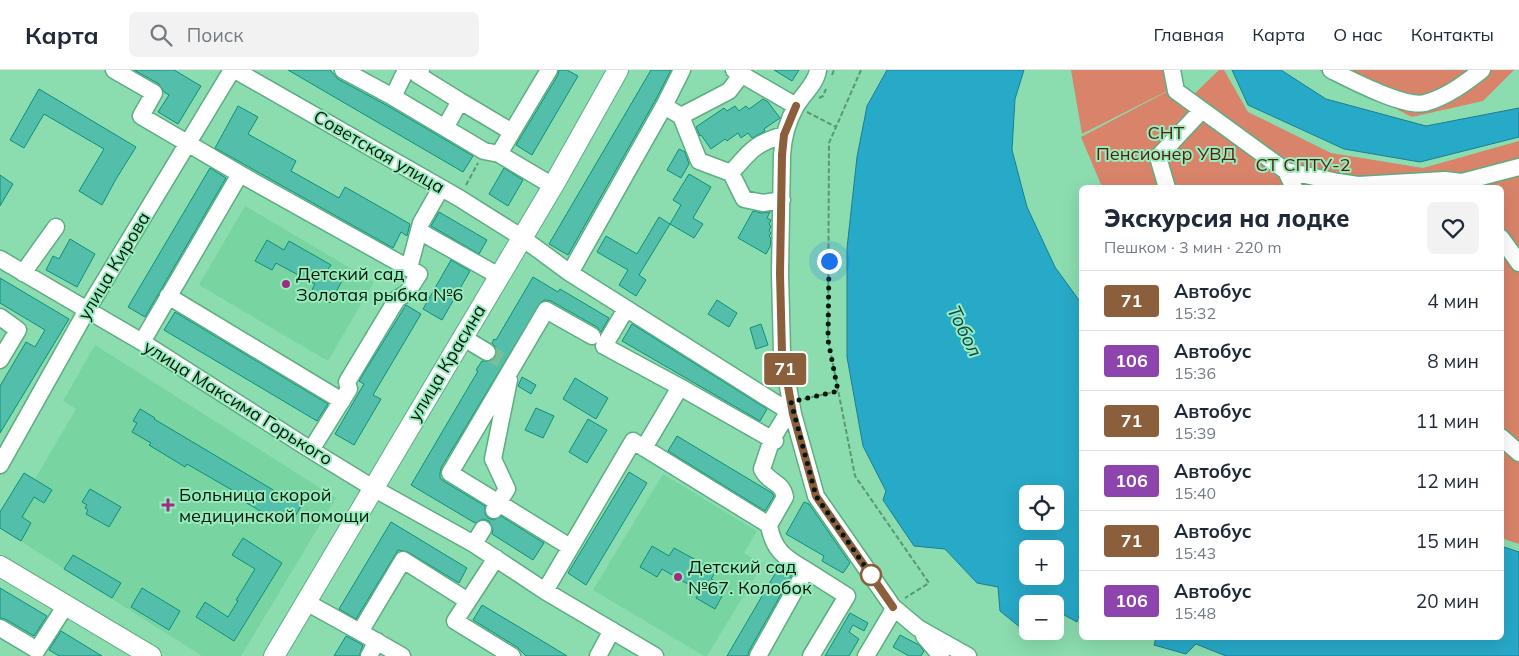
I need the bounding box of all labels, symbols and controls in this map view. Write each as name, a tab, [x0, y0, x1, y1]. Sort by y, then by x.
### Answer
search box	[129, 12, 479, 57]
text: Карта	[25, 20, 99, 50]
icon: search	[147, 21, 175, 49]
text: Поиск	[187, 23, 244, 47]
text: Главная	[1154, 23, 1224, 46]
text: Карта	[1252, 23, 1305, 46]
text: О нас	[1333, 23, 1383, 46]
text: Контакты	[1411, 23, 1494, 46]
street label: Советская улица	[310, 105, 449, 198]
park label: СНТ Пенсионер УВД	[1096, 121, 1236, 165]
park label: СТ СПТУ-2	[1255, 153, 1351, 176]
button: heart	[1427, 202, 1479, 254]
text: Экскурсия на лодке	[1104, 203, 1350, 233]
street label: улица Кирова	[72, 207, 155, 324]
text: Пешком · 3 мин · 220 m	[1104, 237, 1282, 257]
your location	[817, 249, 842, 274]
place label: Детский сад Золотая рыбка №6	[296, 262, 463, 306]
marker: Детский сад Золотая рыбка №6	[280, 278, 292, 290]
text: Автобус	[1174, 279, 1252, 303]
text: 71	[1121, 289, 1142, 312]
text: 4 мин	[1427, 289, 1479, 313]
street label: улица Красина	[403, 300, 491, 425]
water label: Тобол	[942, 301, 988, 361]
text: 15:32	[1174, 303, 1216, 323]
street label: улица Максима Горького	[139, 335, 337, 470]
text: Автобус	[1174, 339, 1252, 363]
text: 106	[1115, 349, 1148, 372]
text: 8 мин	[1427, 349, 1479, 373]
line badge: 71	[762, 353, 808, 385]
text: 71	[774, 357, 796, 380]
text: 15:36	[1174, 363, 1216, 383]
text: Автобус	[1174, 399, 1252, 423]
text: 71	[1121, 409, 1142, 432]
text: 11 мин	[1416, 409, 1479, 433]
text: 15:39	[1174, 423, 1216, 443]
text: Автобус	[1174, 459, 1252, 483]
text: 106	[1115, 469, 1148, 492]
text: 12 мин	[1416, 469, 1479, 493]
place label: Больница скорой медицинской помощи	[179, 483, 369, 527]
text: 15:40	[1174, 483, 1216, 503]
map controls	[1019, 485, 1064, 640]
button: locate	[1019, 485, 1064, 530]
marker: Больница скорой медицинской помощи	[161, 498, 175, 512]
text: Автобус	[1174, 519, 1252, 543]
text: 71	[1121, 529, 1142, 552]
text: 15 мин	[1416, 529, 1479, 553]
button: +	[1019, 540, 1064, 585]
text: 15:43	[1174, 543, 1216, 563]
place label: Детский сад №67. Колобок	[688, 555, 812, 599]
unlabelled marker	[860, 564, 882, 586]
marker: Детский сад №67. Колобок	[672, 571, 684, 583]
text: Автобус	[1174, 579, 1252, 603]
text: 106	[1115, 589, 1148, 612]
text: 20 мин	[1416, 589, 1479, 613]
button: −	[1019, 595, 1064, 640]
text: 15:48	[1174, 603, 1216, 623]

